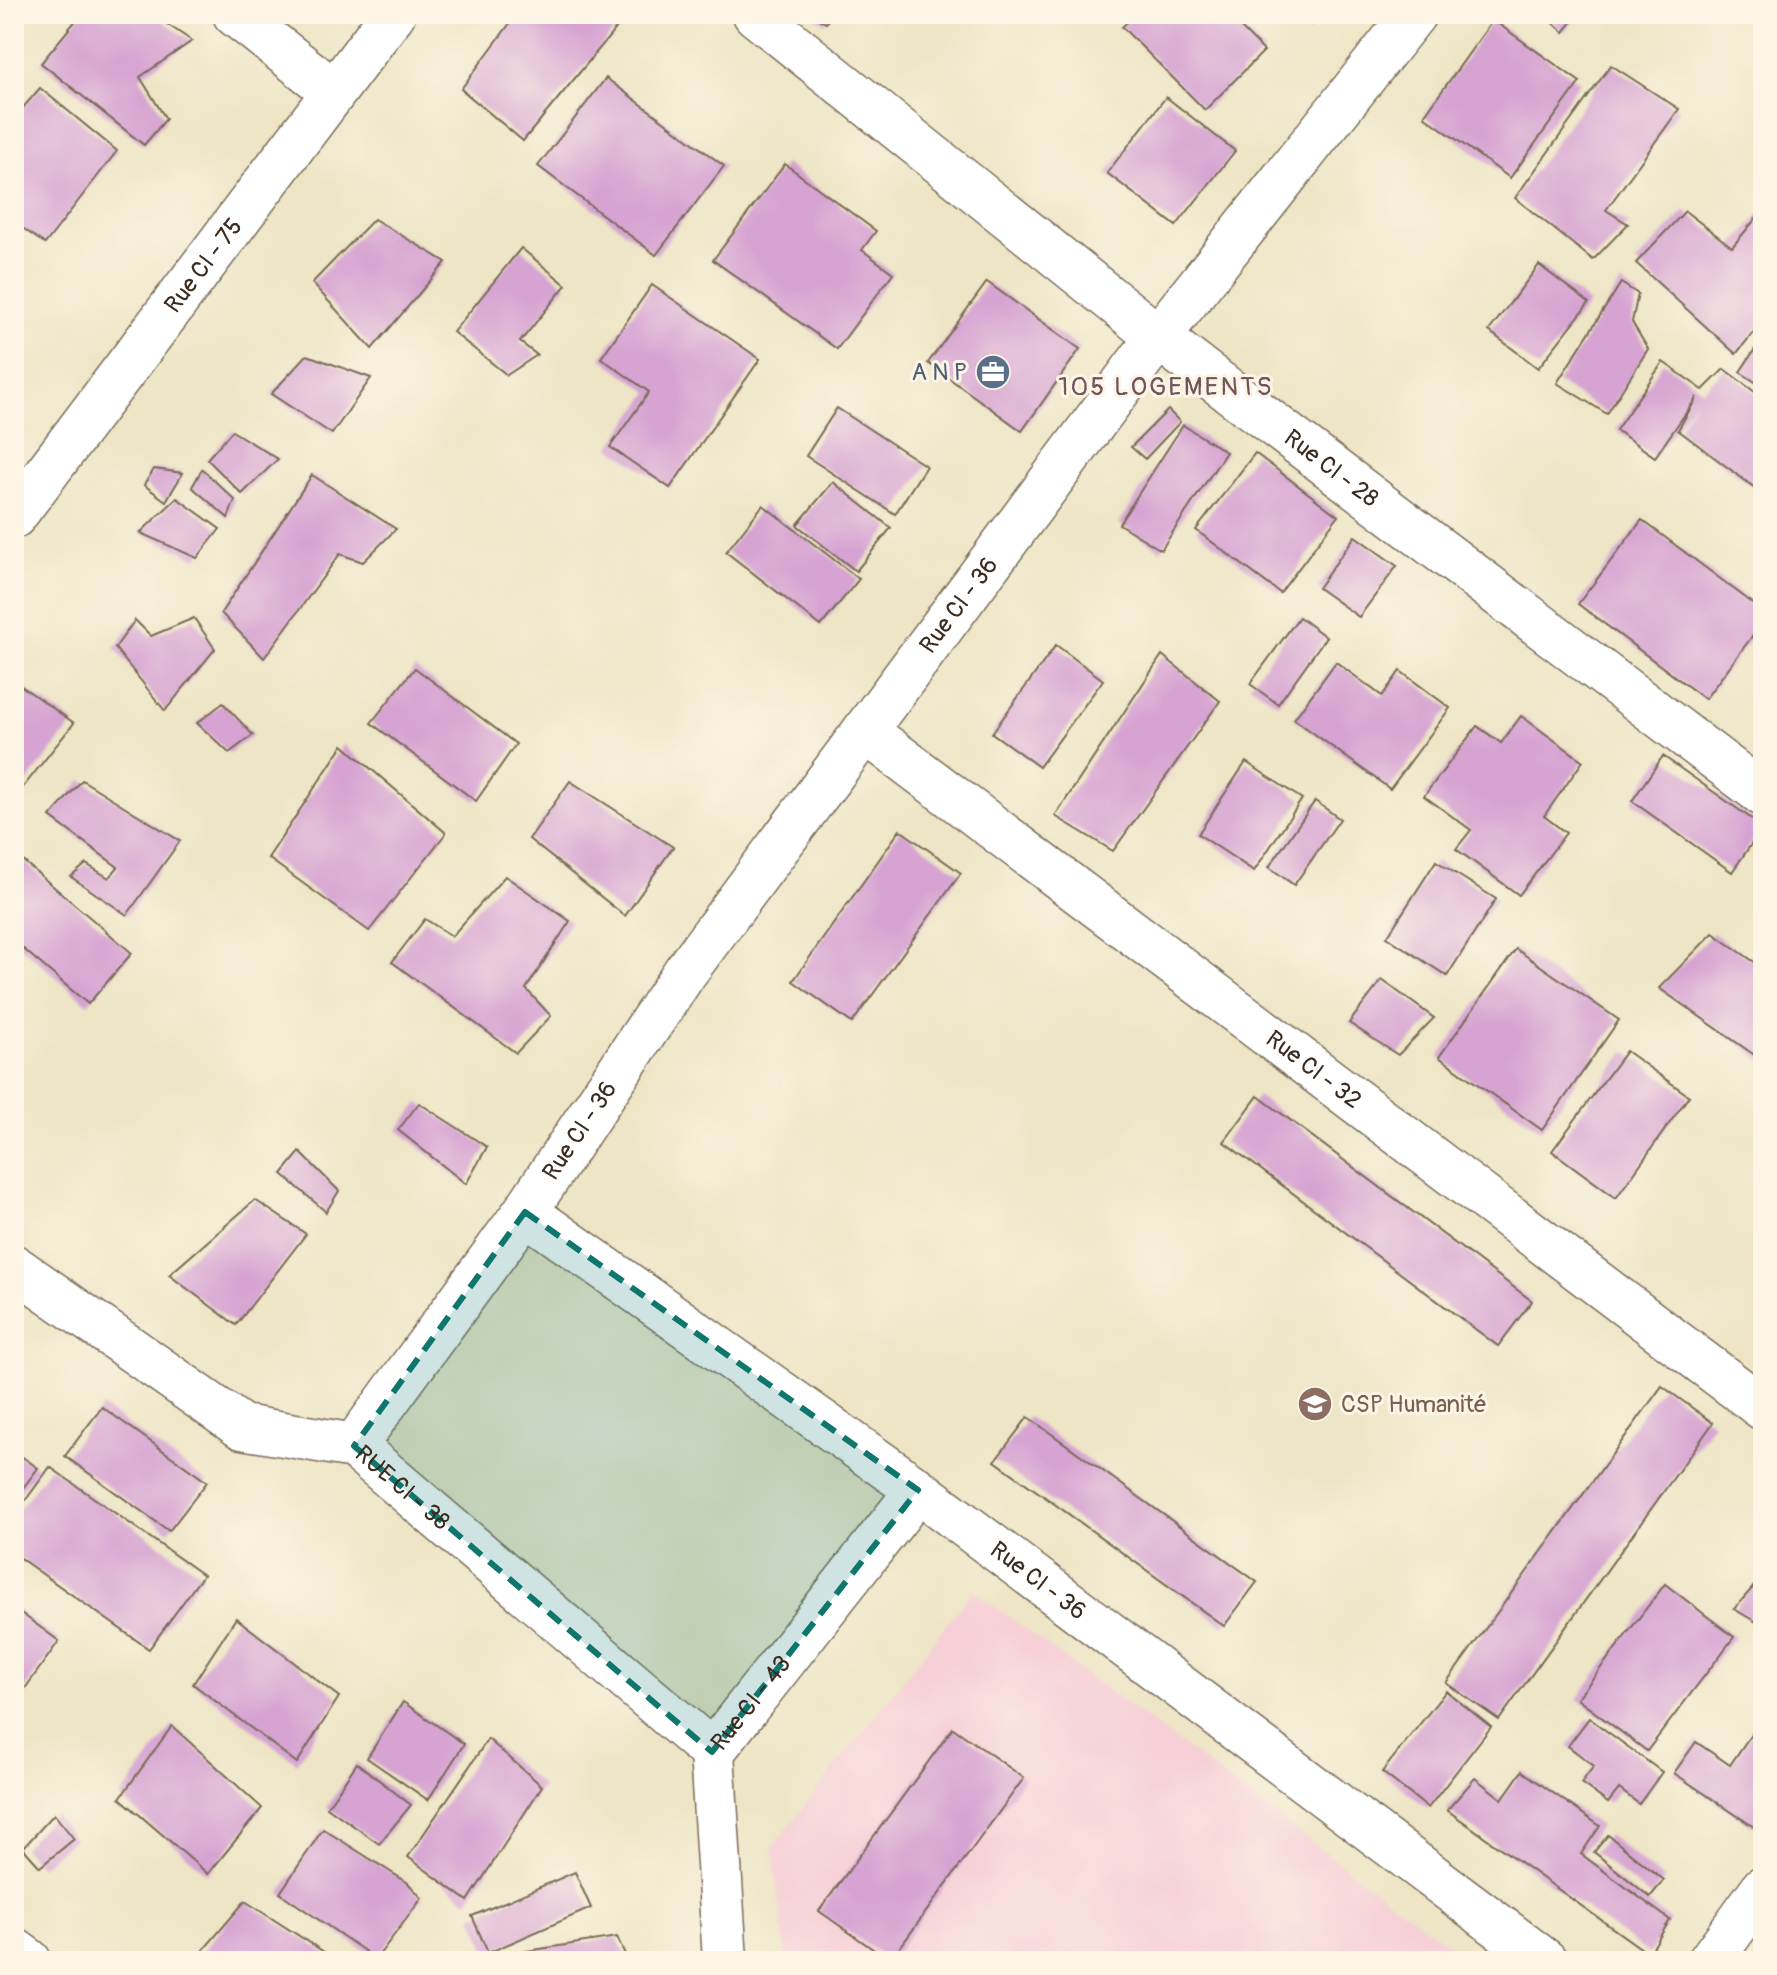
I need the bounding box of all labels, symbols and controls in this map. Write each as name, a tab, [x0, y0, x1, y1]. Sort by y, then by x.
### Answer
street label: Rue CI - 75	[158, 212, 248, 318]
office icon: A N P	[974, 353, 1012, 391]
place label: A N P	[912, 358, 967, 387]
district label: 105 LOGEMENTS	[1058, 371, 1274, 403]
street label: Rue CI - 28	[1279, 423, 1385, 513]
street label: Rue CI - 36	[913, 551, 1004, 659]
street label: Rue CI - 32	[1260, 1024, 1367, 1115]
street label: Rue CI - 36	[536, 1075, 623, 1185]
school or university icon: CSP Humanité	[1296, 1385, 1334, 1423]
place label: CSP Humanité	[1341, 1390, 1487, 1419]
street label: RUE CI - 38	[349, 1439, 456, 1536]
street label: Rue CI - 36	[985, 1535, 1092, 1626]
street label: Rue CI - 43	[704, 1650, 797, 1756]

